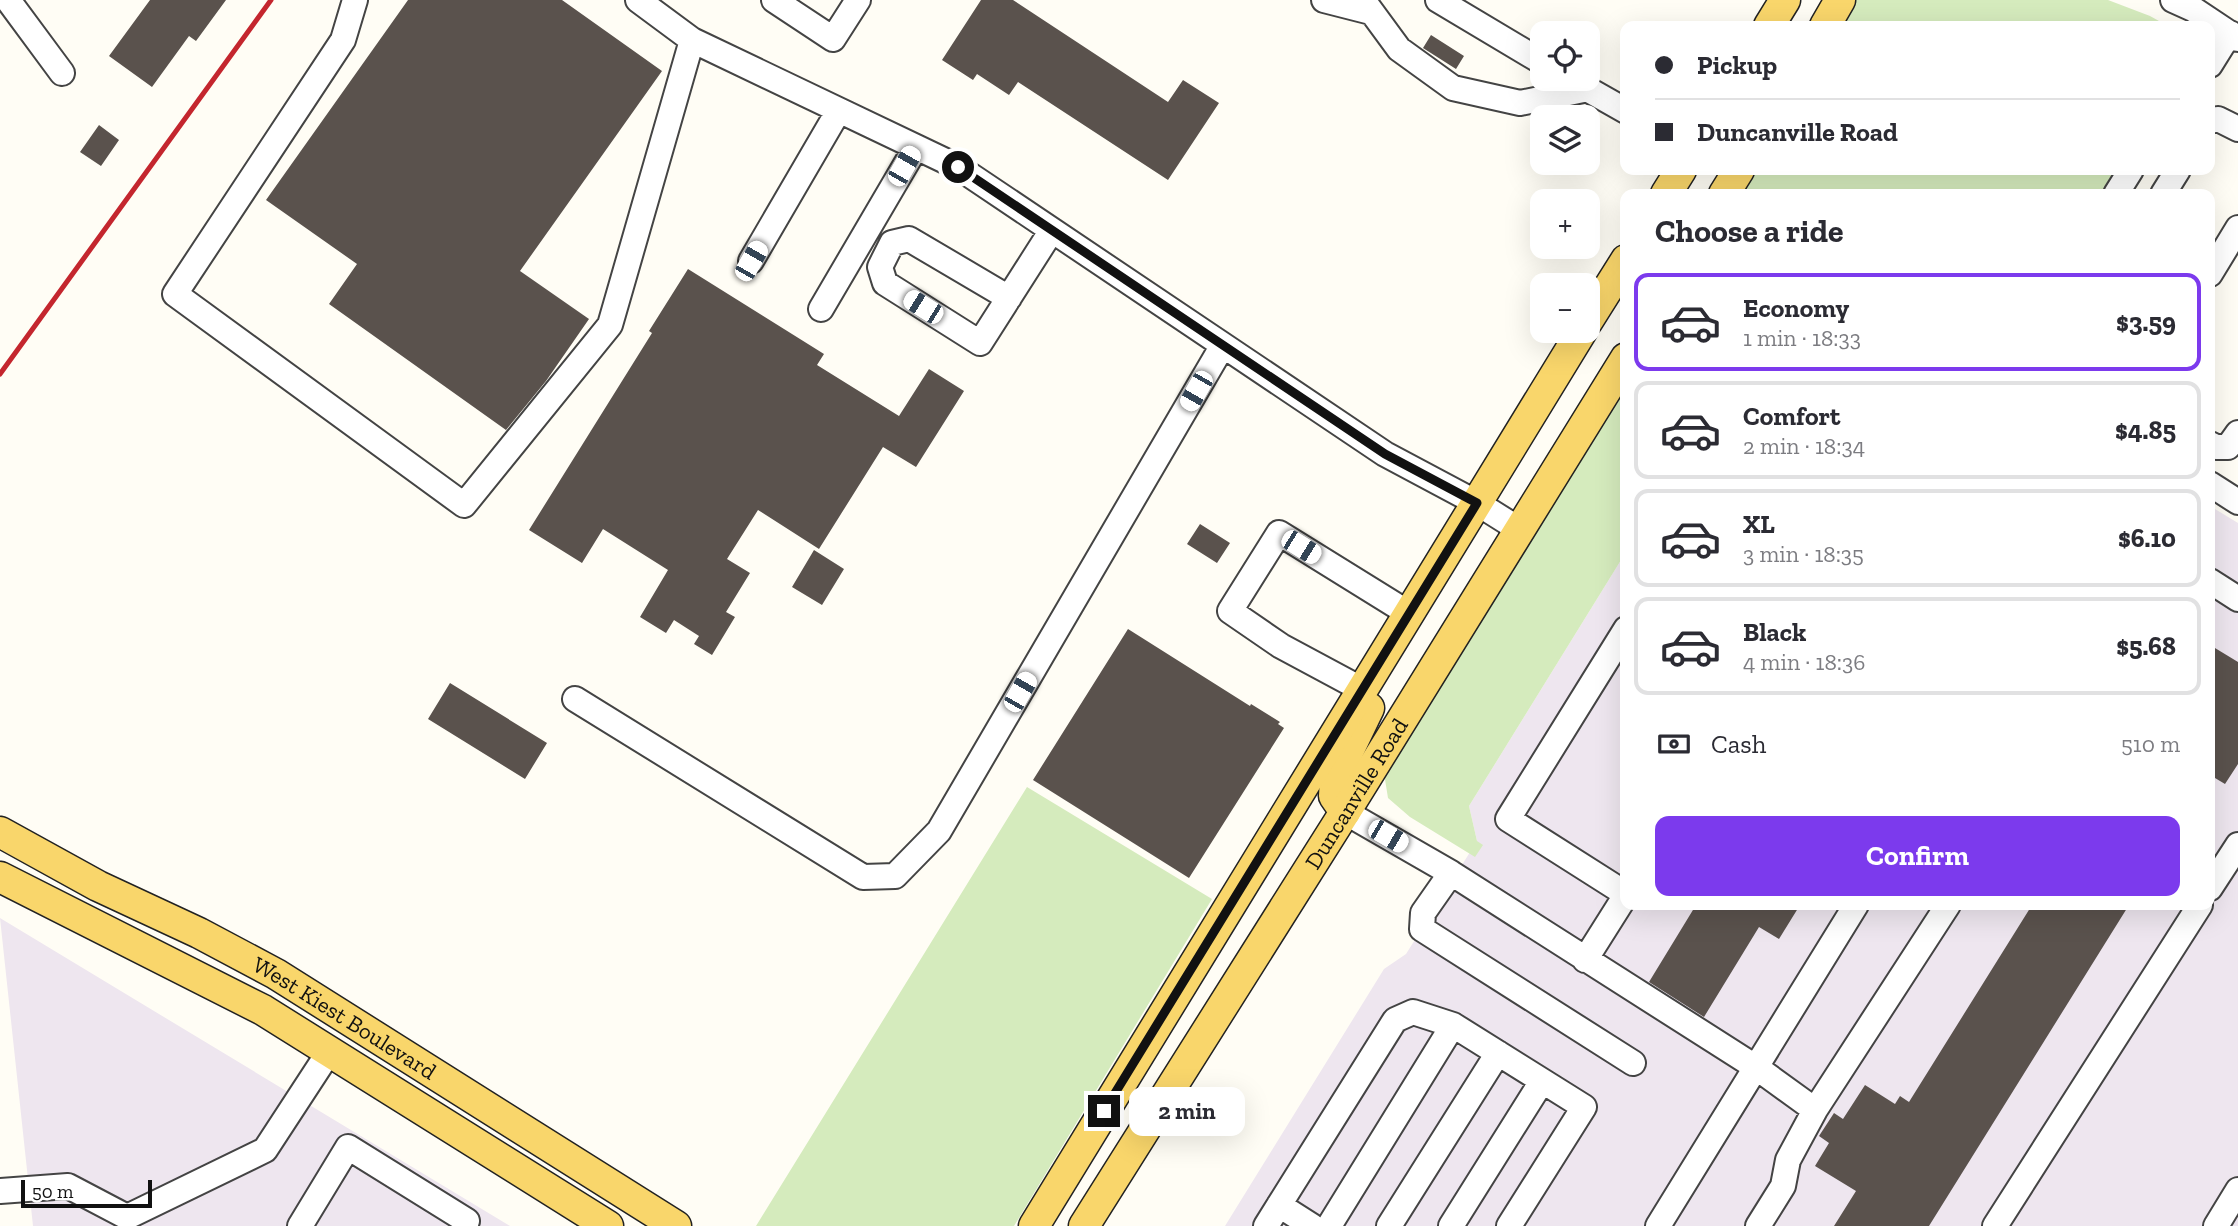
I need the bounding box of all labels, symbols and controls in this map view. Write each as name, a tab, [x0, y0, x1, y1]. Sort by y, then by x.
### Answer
map controls	[1530, 21, 1600, 343]
button: locate	[1530, 21, 1600, 91]
text: Pickup	[1697, 49, 1777, 81]
button: layers	[1530, 105, 1600, 175]
text: Duncanville Road	[1697, 116, 1898, 148]
car	[885, 143, 924, 189]
route start	[942, 151, 974, 183]
button: +	[1530, 189, 1600, 259]
text: Choose a ride	[1655, 212, 1843, 250]
car	[732, 238, 771, 284]
button: −	[1530, 273, 1600, 343]
car	[900, 287, 947, 327]
icon: car	[1659, 291, 1722, 354]
text: Economy	[1743, 292, 1849, 324]
text: $3.59	[2116, 306, 2176, 338]
text: 1 min · 18:33	[1743, 324, 1861, 352]
car	[1177, 368, 1216, 414]
icon: car	[1659, 399, 1722, 462]
text: Comfort	[1743, 400, 1840, 432]
text: $4.85	[2115, 414, 2176, 446]
text: 2 min · 18:34	[1743, 432, 1865, 460]
icon: car	[1659, 507, 1722, 570]
text: XL	[1743, 508, 1775, 540]
text: $6.10	[2118, 522, 2176, 554]
car	[1278, 527, 1325, 567]
text: 3 min · 18:35	[1743, 540, 1864, 568]
icon: car	[1659, 615, 1722, 678]
text: Black	[1743, 616, 1806, 648]
text: $5.68	[2116, 630, 2176, 662]
text: 4 min · 18:36	[1743, 648, 1865, 676]
car	[1001, 669, 1040, 715]
street label: Duncanville Road	[1299, 713, 1414, 874]
icon: cash	[1655, 725, 1693, 763]
text: Cash	[1711, 728, 1766, 760]
text: 510 m	[2121, 730, 2180, 758]
car	[1365, 816, 1412, 856]
button: Confirm	[1655, 816, 2180, 896]
street label: West Kiest Boulevard	[248, 950, 442, 1086]
callout: 2 min	[1128, 1086, 1244, 1136]
route end	[1088, 1095, 1120, 1127]
text: 2 min	[1158, 1097, 1216, 1125]
scale bar	[21, 1177, 152, 1209]
text: 50 m	[32, 1180, 73, 1203]

